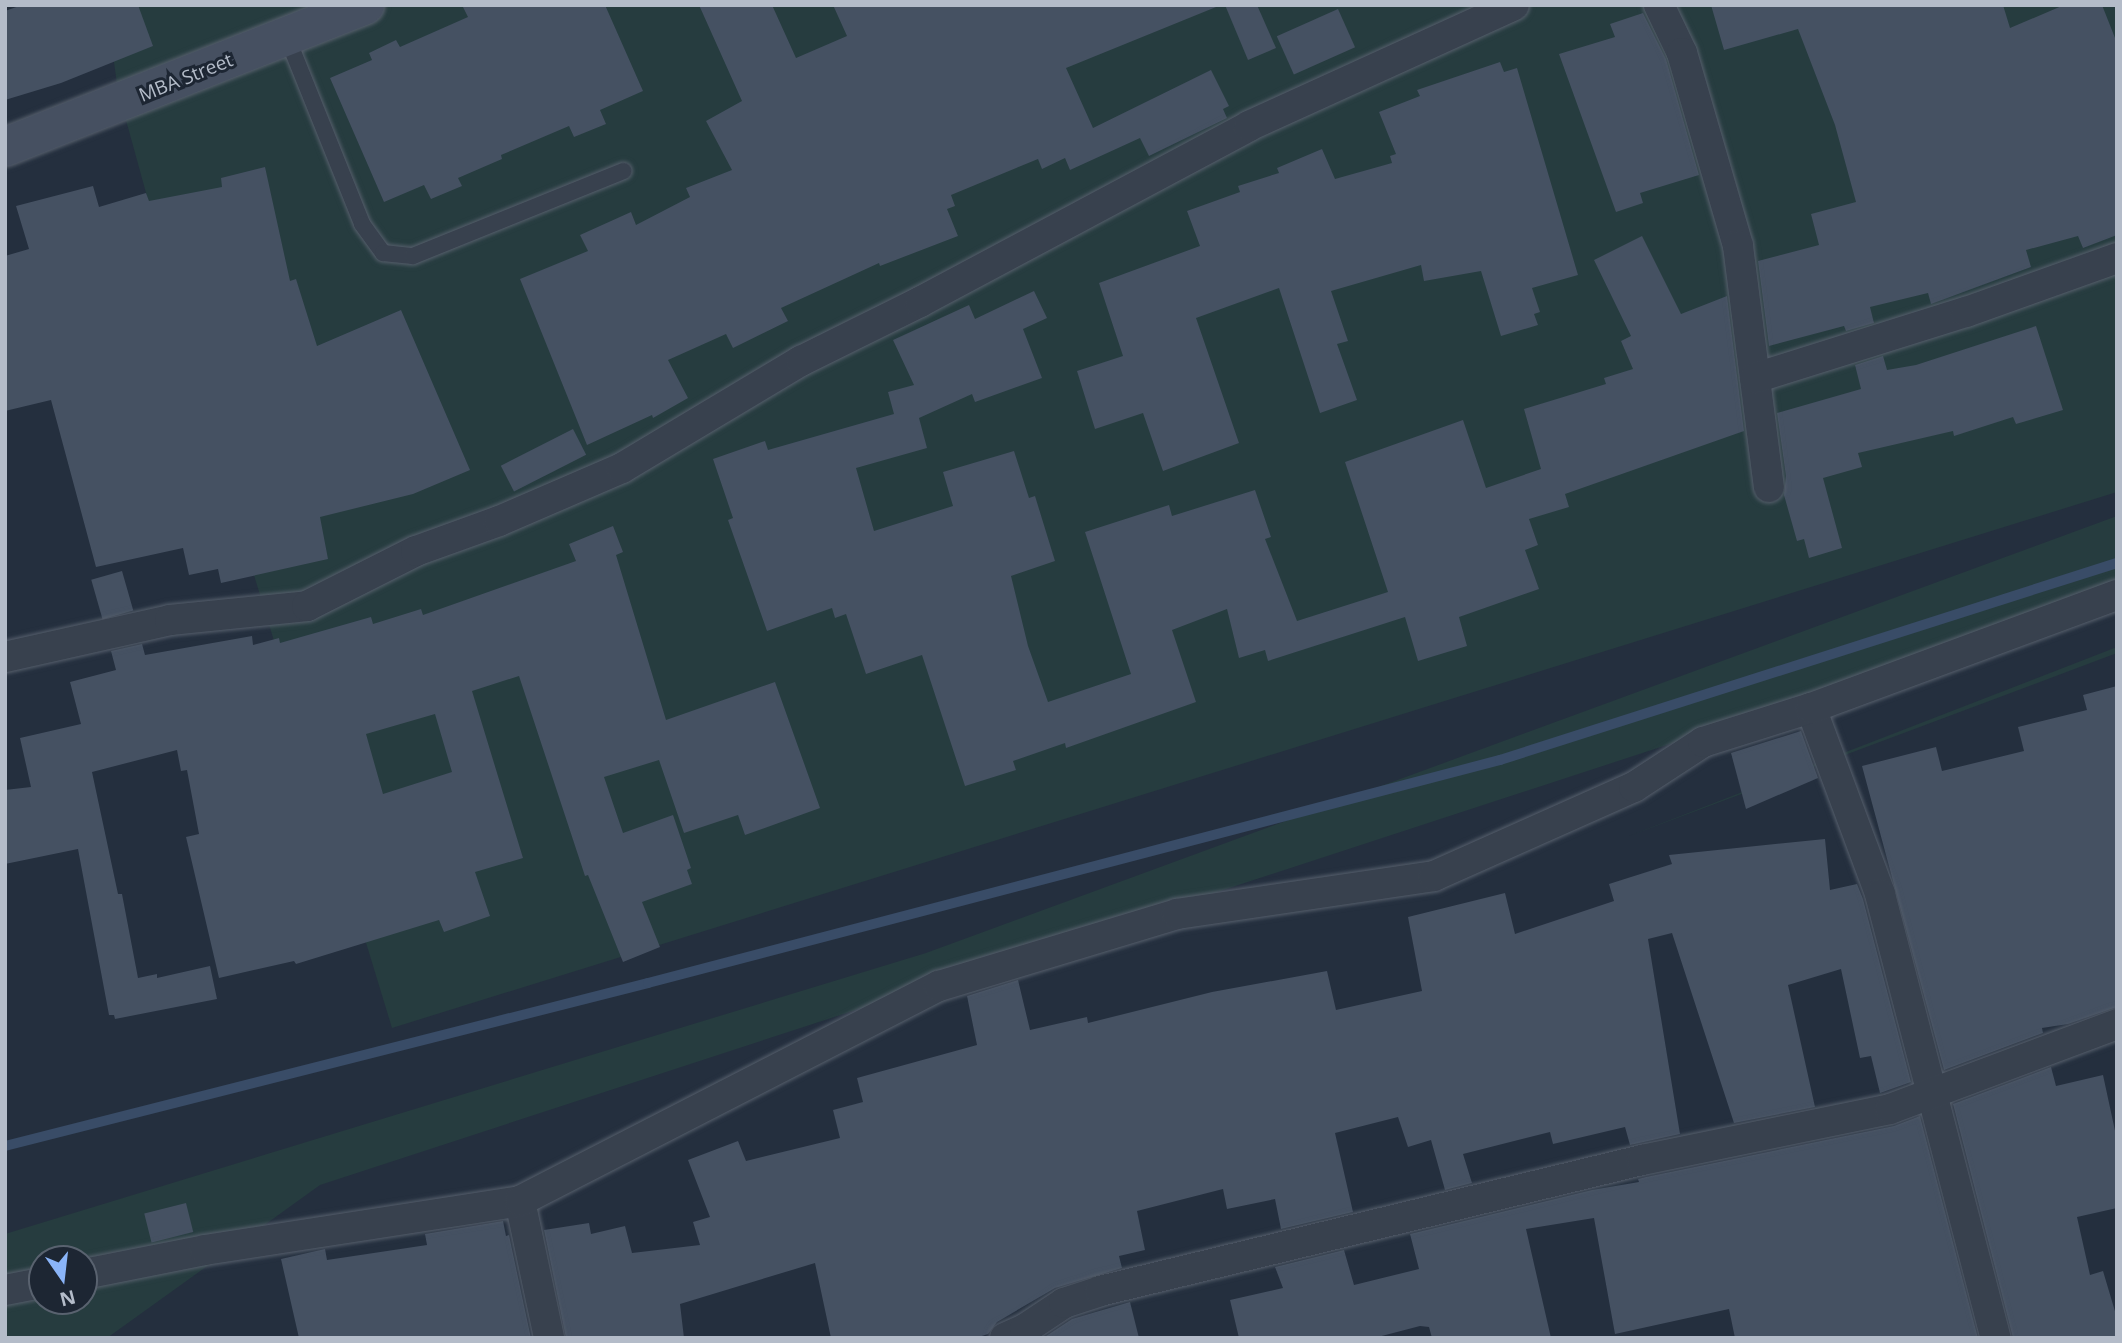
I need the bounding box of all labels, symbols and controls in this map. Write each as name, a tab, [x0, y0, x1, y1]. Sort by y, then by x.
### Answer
street label: MBA Street	[136, 49, 236, 107]
north arrow	[28, 1245, 98, 1315]
text: N	[57, 1284, 78, 1313]

